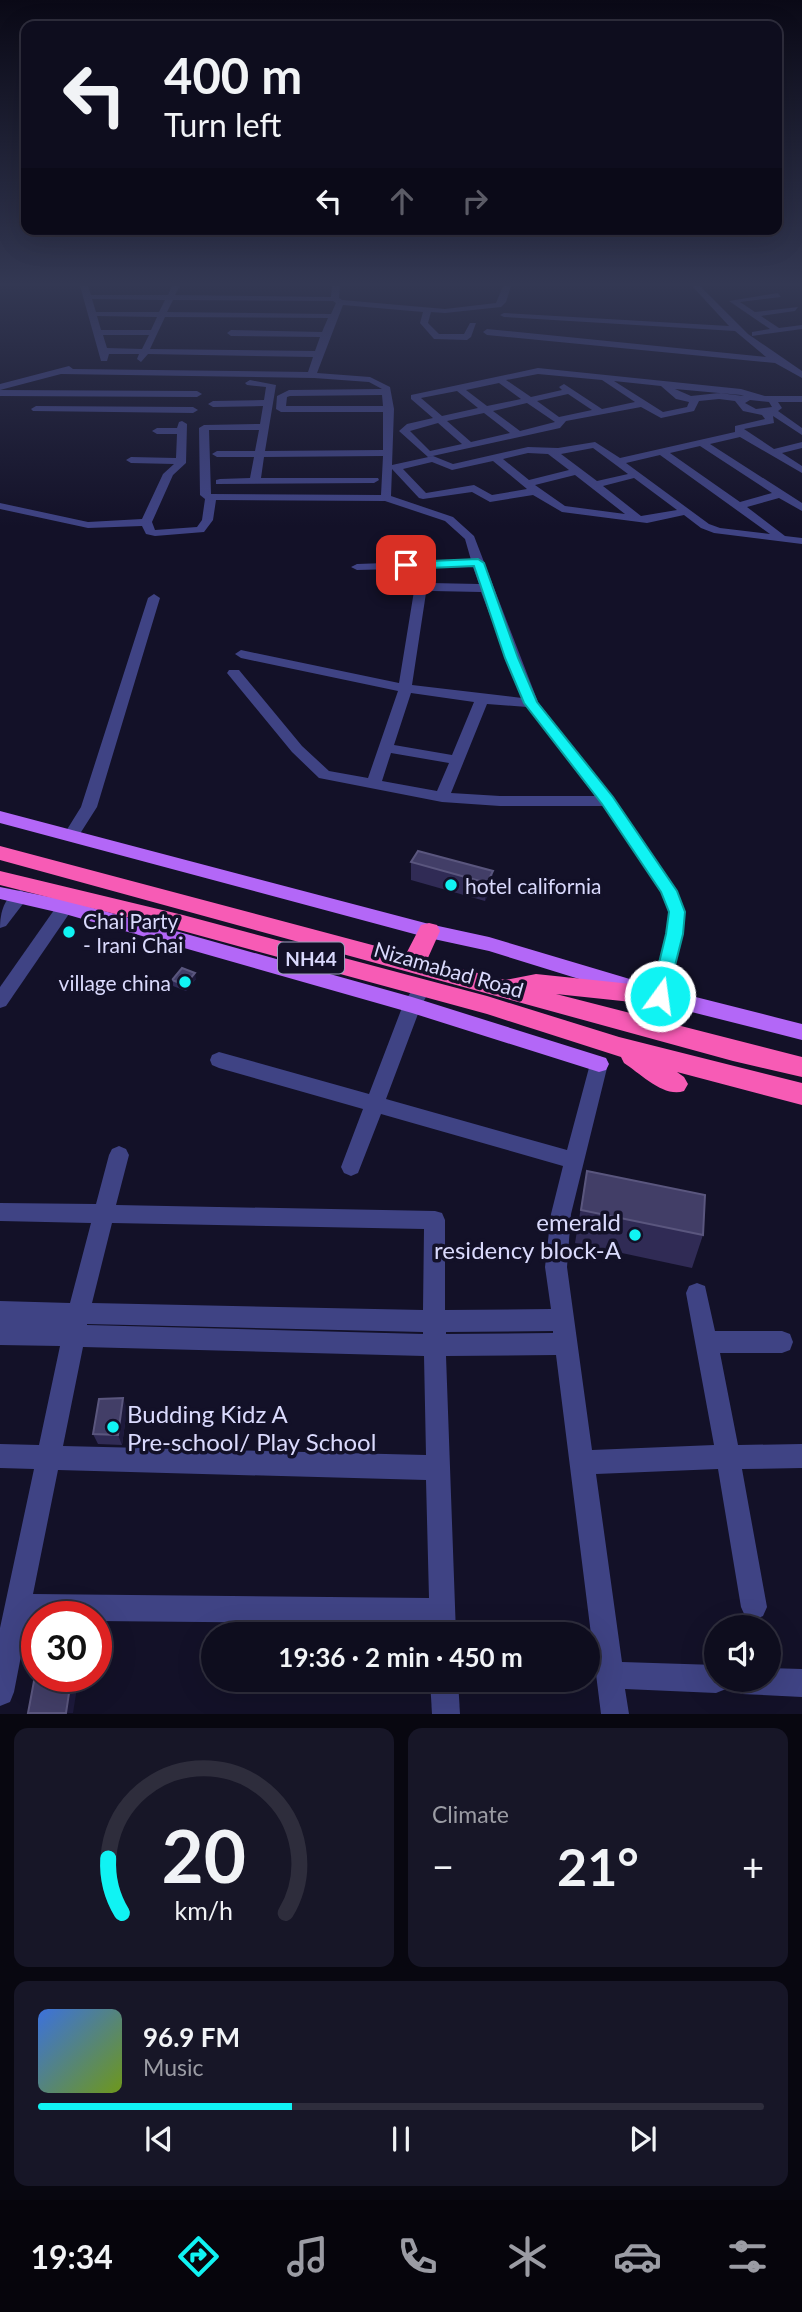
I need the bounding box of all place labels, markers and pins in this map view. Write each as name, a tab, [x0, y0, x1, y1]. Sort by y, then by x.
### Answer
pin	[376, 535, 436, 595]
place label: hotel california	[465, 873, 602, 898]
marker: hotel california	[443, 877, 459, 893]
place label: Chai Party - Irani Chai	[83, 908, 183, 957]
marker: Chai Party - Irani Chai	[61, 924, 77, 940]
place label: village china	[59, 970, 171, 995]
marker: village china	[177, 974, 193, 990]
place label: emerald residency block-A	[434, 1207, 622, 1264]
marker: emerald residency block-A	[627, 1227, 643, 1243]
place label: Budding Kidz A Pre-school/ Play School	[127, 1399, 376, 1456]
marker: Budding Kidz A Pre-school/ Play School	[105, 1419, 121, 1435]

